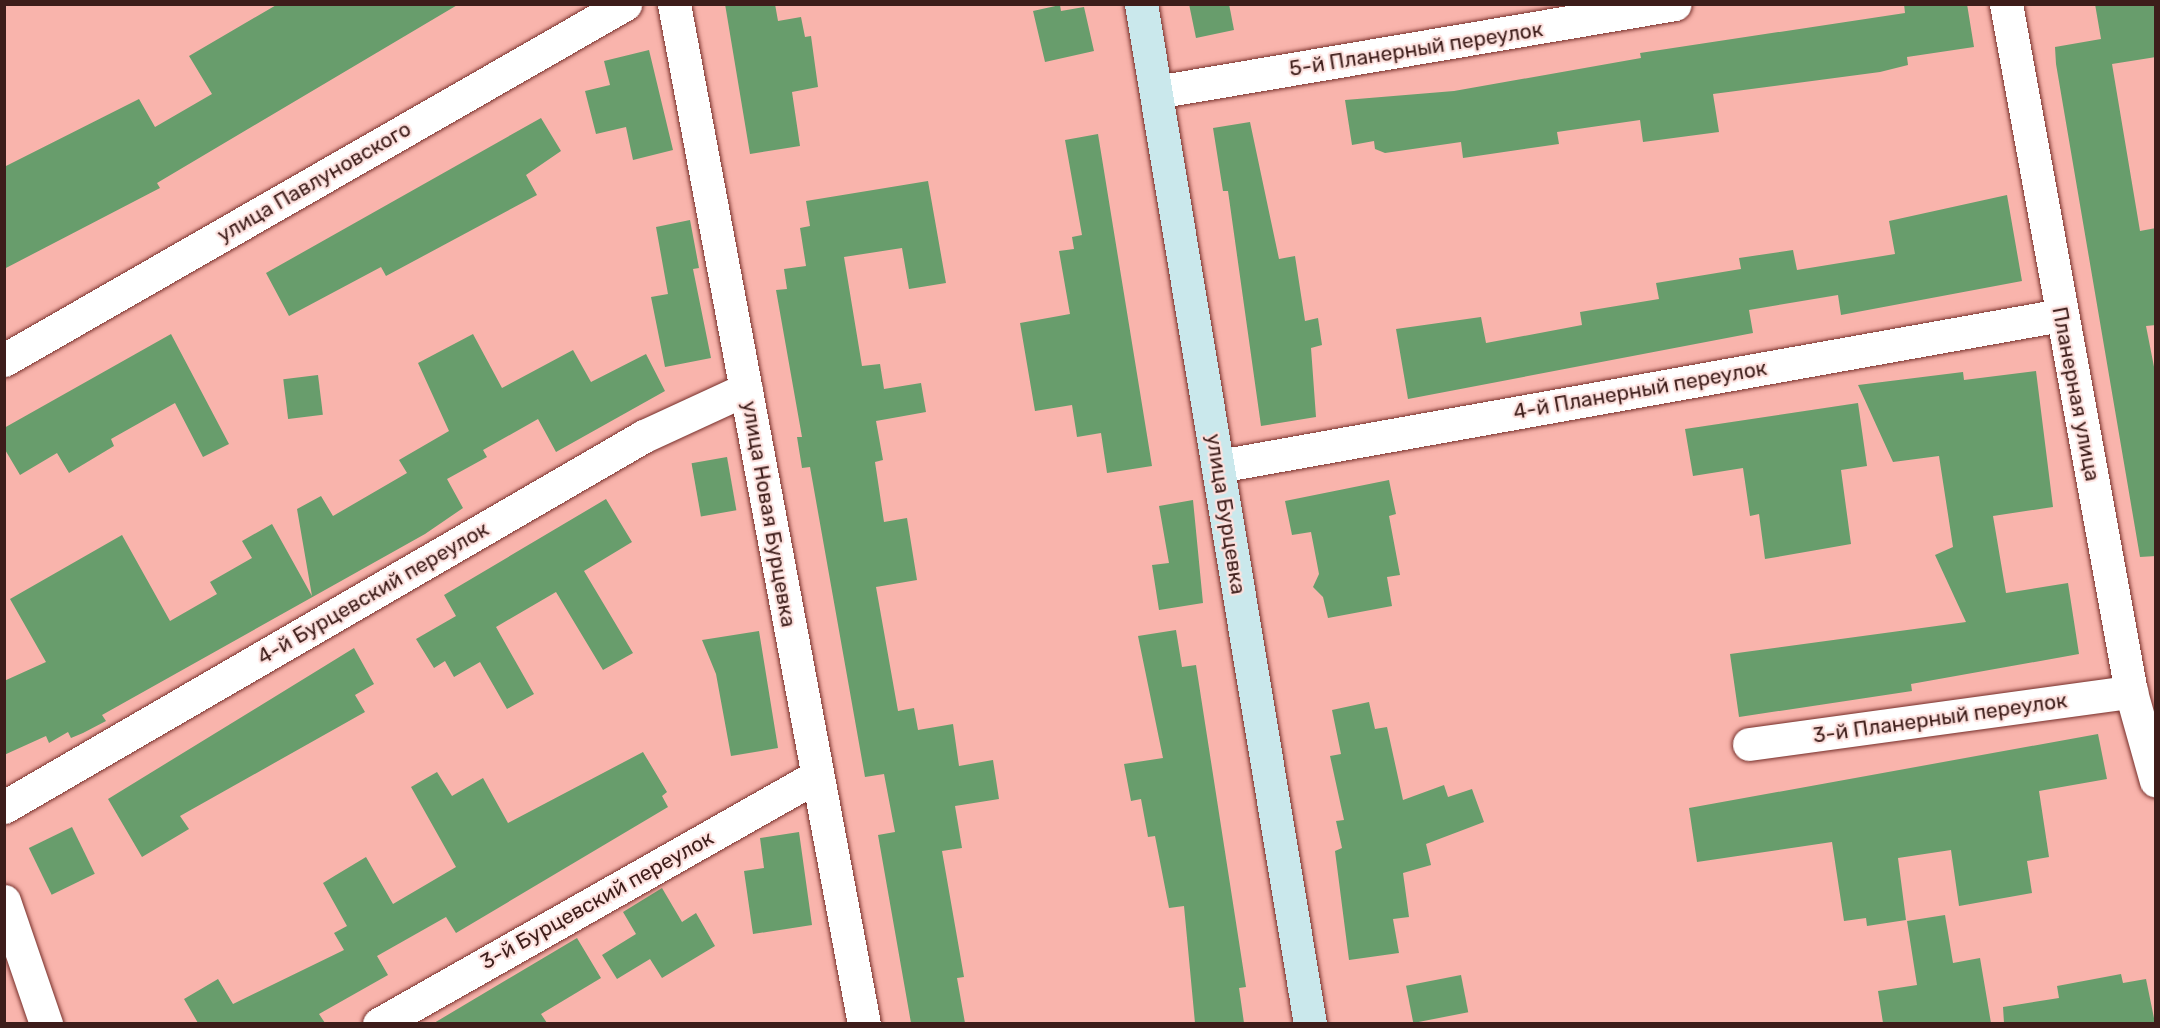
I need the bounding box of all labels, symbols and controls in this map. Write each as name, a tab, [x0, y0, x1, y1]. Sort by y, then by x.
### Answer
street label: 5-й Планерный переулок	[1287, 17, 1545, 81]
street label: улица Павлуновского	[213, 116, 415, 248]
street label: Планерная улица	[2047, 305, 2105, 483]
street label: 4-й Планерный переулок	[1511, 355, 1769, 425]
street label: улица Новая Бурцевка	[737, 399, 801, 629]
street label: улица Бурцевка	[1201, 432, 1251, 596]
street label: 4-й Бурцевский переулок	[253, 516, 493, 670]
street label: 3-й Планерный переулок	[1811, 688, 2069, 748]
street label: 3-й Бурцевский переулок	[476, 825, 718, 975]

